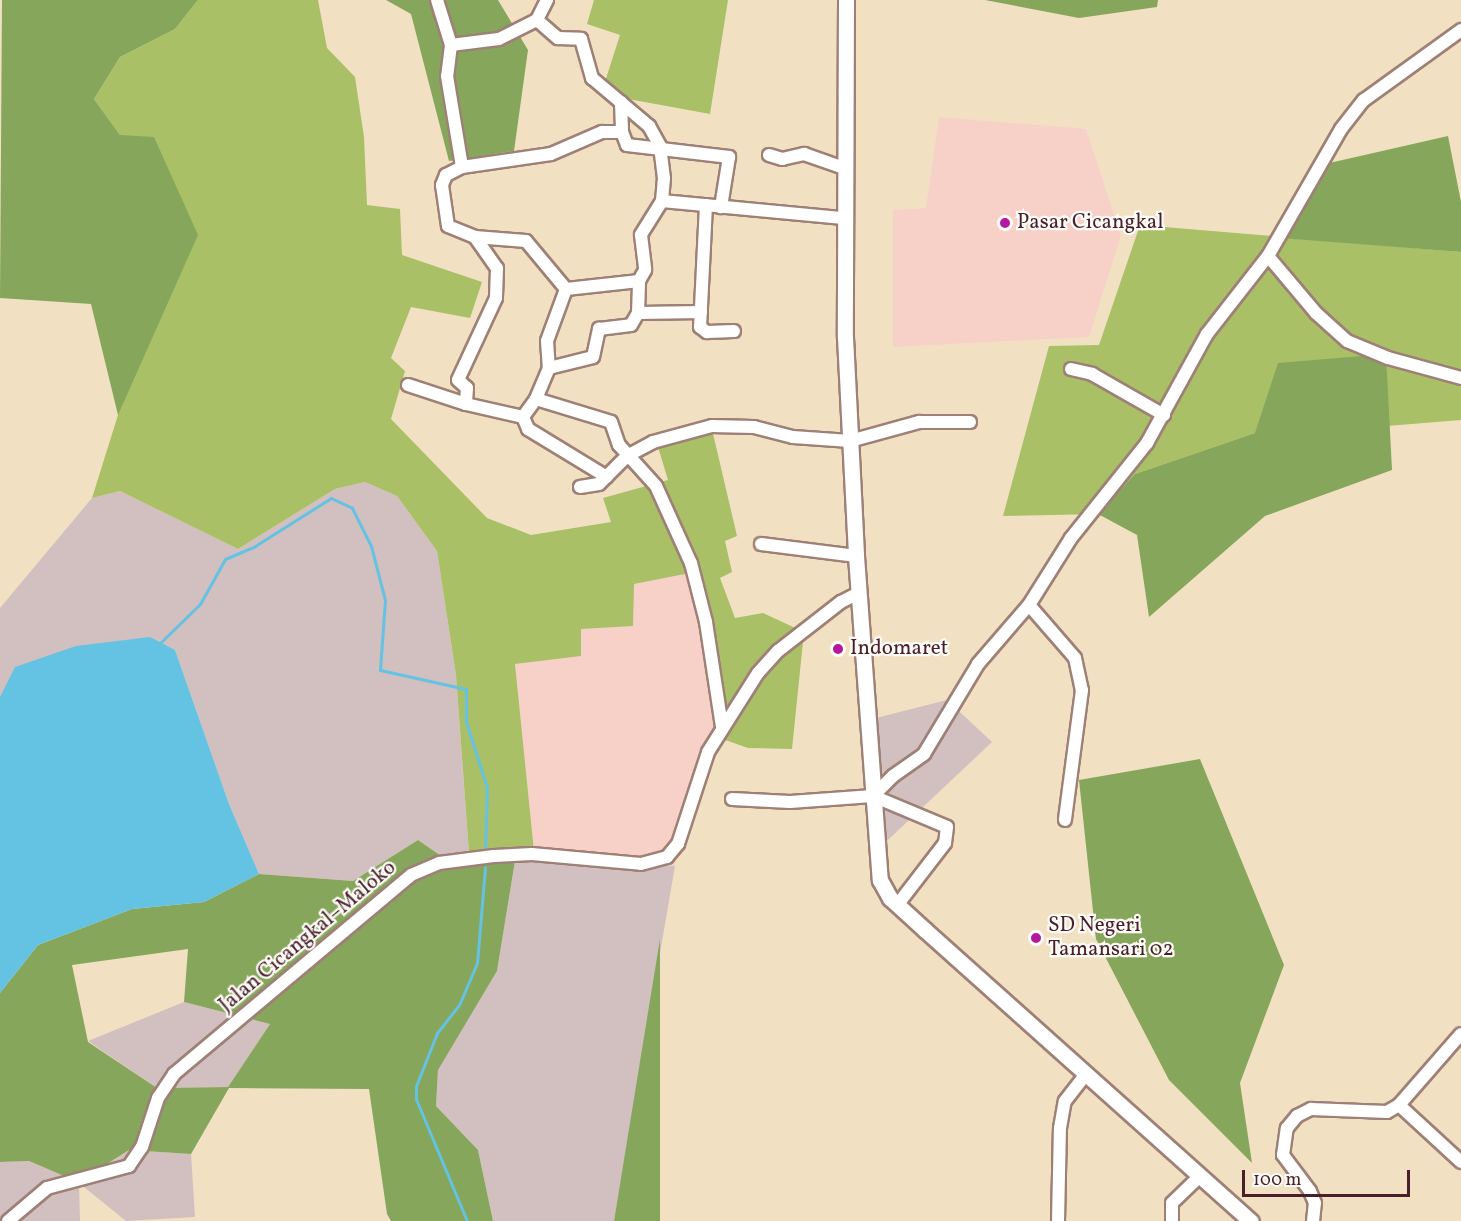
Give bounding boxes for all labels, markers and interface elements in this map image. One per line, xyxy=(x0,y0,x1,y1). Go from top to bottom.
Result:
place label: Pasar Cicangkal xyxy=(1017,210,1163,236)
marker: Pasar Cicangkal xyxy=(998,216,1012,230)
place label: Indomaret xyxy=(850,636,948,662)
marker: Indomaret xyxy=(831,642,845,656)
street label: Jalan Cicangkal–Maloko xyxy=(214,856,402,1018)
place label: SD Negeri Tamansari 02 xyxy=(1048,913,1174,963)
marker: SD Negeri Tamansari 02 xyxy=(1029,931,1043,945)
scale bar xyxy=(1245,1158,1413,1196)
text: 100 m xyxy=(1253,1168,1302,1193)

